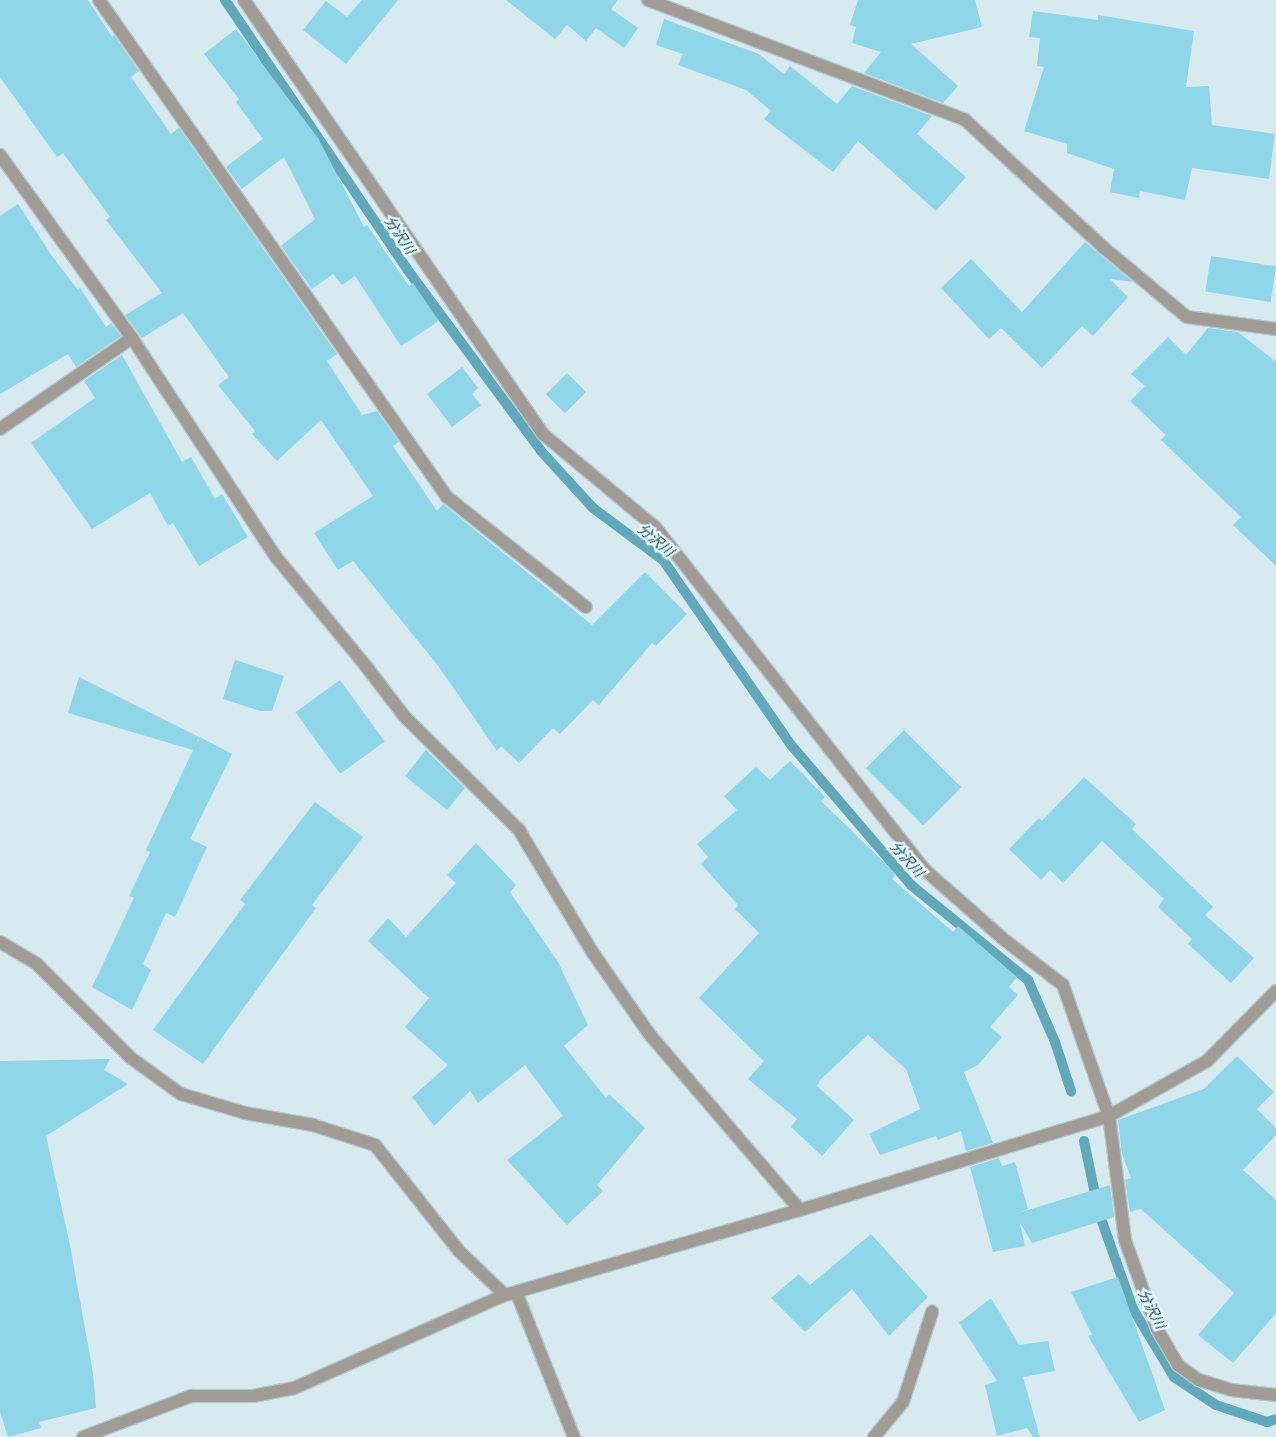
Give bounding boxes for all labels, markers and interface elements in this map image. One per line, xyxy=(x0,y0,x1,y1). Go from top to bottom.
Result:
water label: 分沢川 xyxy=(381,213,419,257)
water label: 分沢川 xyxy=(635,520,677,560)
water label: 分沢川 xyxy=(887,838,927,880)
water label: 分沢川 xyxy=(1135,1286,1169,1332)

